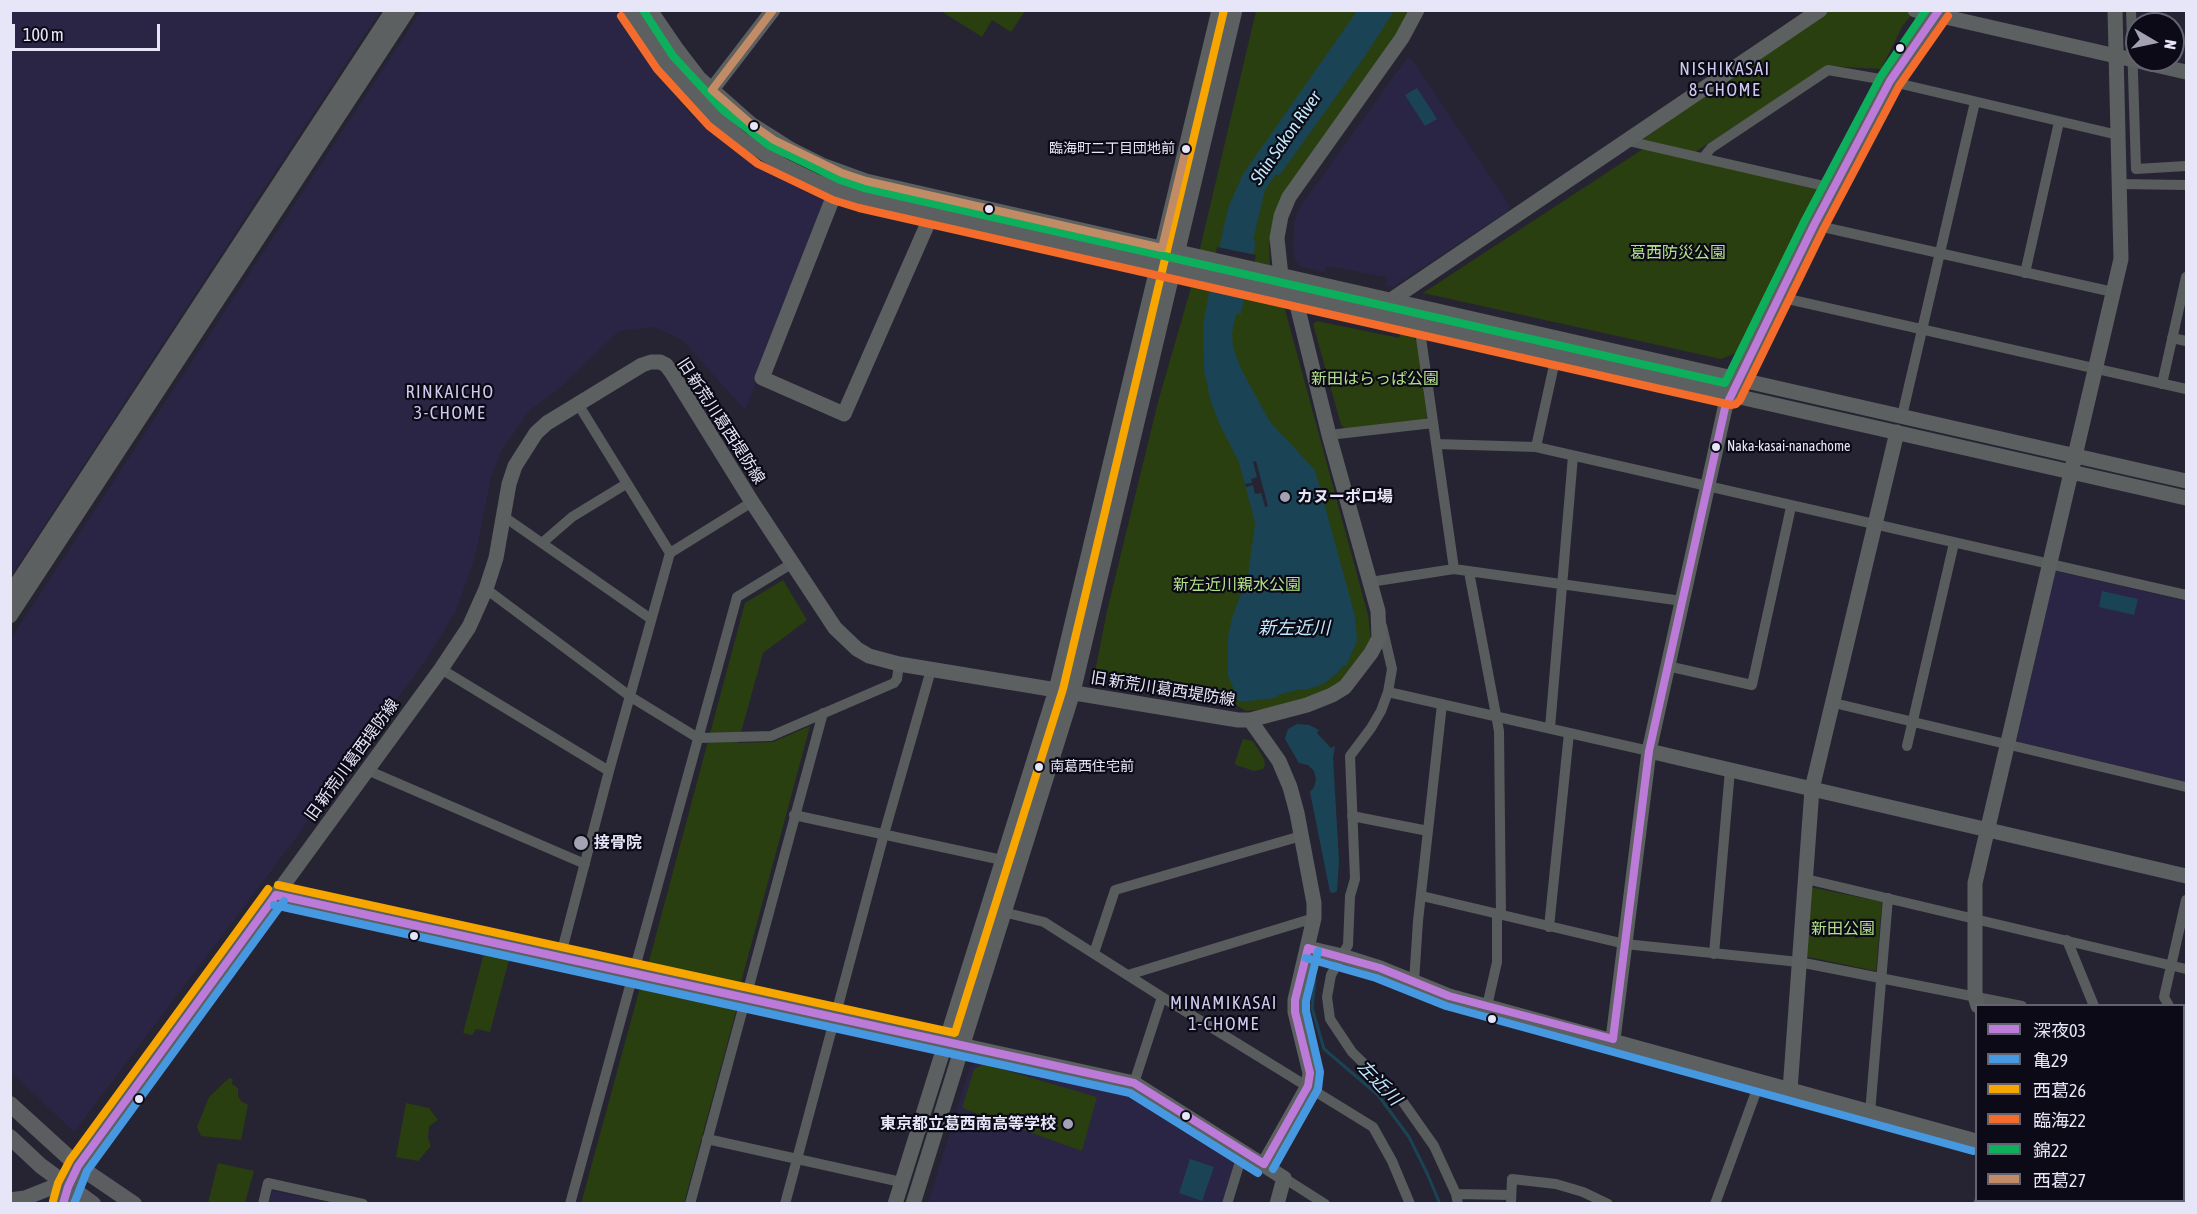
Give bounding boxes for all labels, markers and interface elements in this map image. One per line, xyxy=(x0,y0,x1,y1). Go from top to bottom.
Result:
scale bar xyxy=(15,12,164,50)
north arrow xyxy=(2125,12,2185,72)
text: 100 m xyxy=(23,24,64,45)
text: N xyxy=(2161,38,2180,51)
unlabelled marker xyxy=(1894,42,1906,54)
district label: NISHIKASAI 8-CHOME xyxy=(1679,58,1771,100)
water label: Shin Sakon River xyxy=(1246,87,1326,189)
unlabelled marker xyxy=(748,120,760,132)
place label: 臨海町二丁目団地前 xyxy=(1049,141,1175,157)
marker: 臨海町二丁目団地前 xyxy=(1180,143,1192,155)
unlabelled marker xyxy=(983,203,995,215)
park label: 葛西防災公園 xyxy=(1630,243,1726,263)
street label: 旧 新荒川葛西堤防線 xyxy=(673,354,769,488)
park label: 新田はらっぱ公園 xyxy=(1311,369,1439,389)
district label: RINKAICHO 3-CHOME xyxy=(405,381,495,424)
place label: Naka-kasai-nanachome xyxy=(1727,439,1850,455)
marker: Naka-kasai-nanachome xyxy=(1710,441,1722,453)
place label: カヌーポロ場 xyxy=(1297,487,1393,507)
marker: カヌーポロ場 xyxy=(1278,490,1292,504)
park label: 新左近川親水公園 xyxy=(1173,575,1301,595)
water label: 新左近川 xyxy=(1258,617,1330,639)
street label: 旧 新荒川葛西堤防線 xyxy=(1089,668,1237,710)
street label: 旧 新荒川葛西堤防線 xyxy=(301,695,403,825)
place label: 南葛西住宅前 xyxy=(1050,759,1134,775)
marker: 南葛西住宅前 xyxy=(1033,761,1045,773)
place label: 接骨院 xyxy=(594,833,642,853)
marker: 接骨院 xyxy=(572,834,590,852)
park label: 新田公園 xyxy=(1811,919,1875,939)
unlabelled marker xyxy=(408,930,420,942)
district label: MINAMIKASAI 1-CHOME xyxy=(1170,992,1278,1034)
legend xyxy=(1975,1004,2185,1202)
unlabelled marker xyxy=(1486,1013,1498,1025)
text: 深夜03 xyxy=(2033,1020,2086,1041)
text: 亀29 xyxy=(2033,1050,2068,1071)
water label: 左近川 xyxy=(1352,1056,1406,1110)
text: 西葛26 xyxy=(2033,1080,2086,1101)
unlabelled marker xyxy=(133,1093,145,1105)
unlabelled marker xyxy=(1180,1110,1192,1122)
text: 臨海22 xyxy=(2033,1110,2086,1131)
place label: 東京都立葛西南高等学校 xyxy=(880,1114,1056,1134)
marker: 東京都立葛西南高等学校 xyxy=(1061,1117,1075,1131)
text: 錦22 xyxy=(2033,1140,2068,1161)
text: 西葛27 xyxy=(2033,1170,2086,1191)

